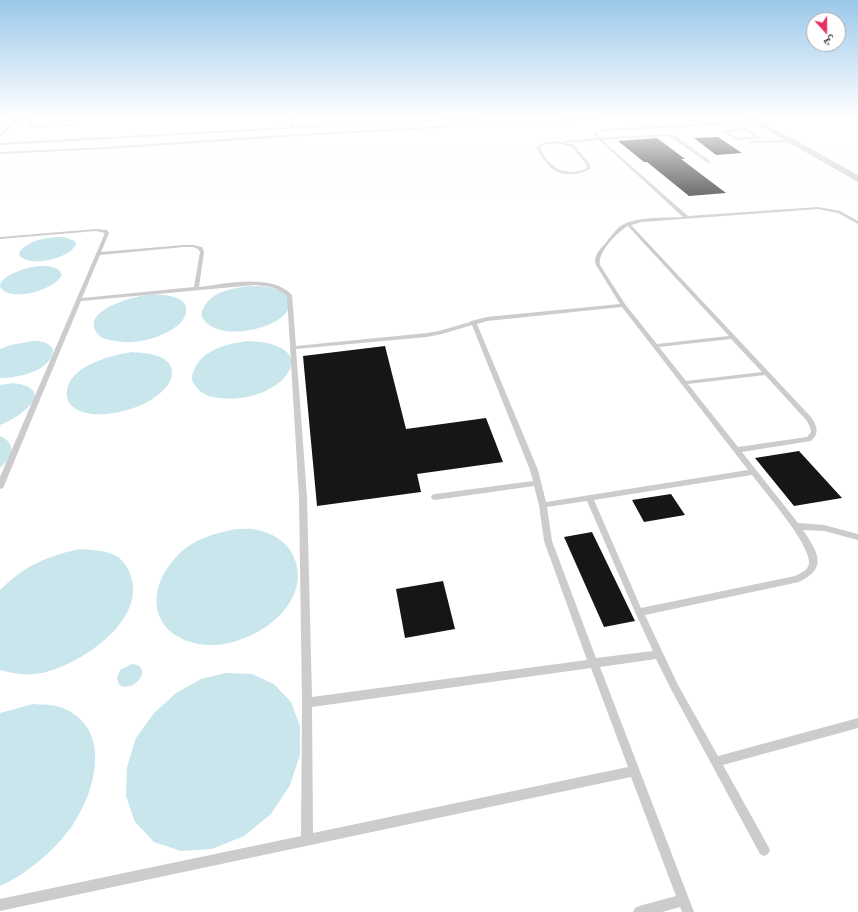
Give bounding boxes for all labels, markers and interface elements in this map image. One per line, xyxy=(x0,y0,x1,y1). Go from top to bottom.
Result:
north arrow xyxy=(806,12,846,52)
text: ش xyxy=(822,35,838,50)

